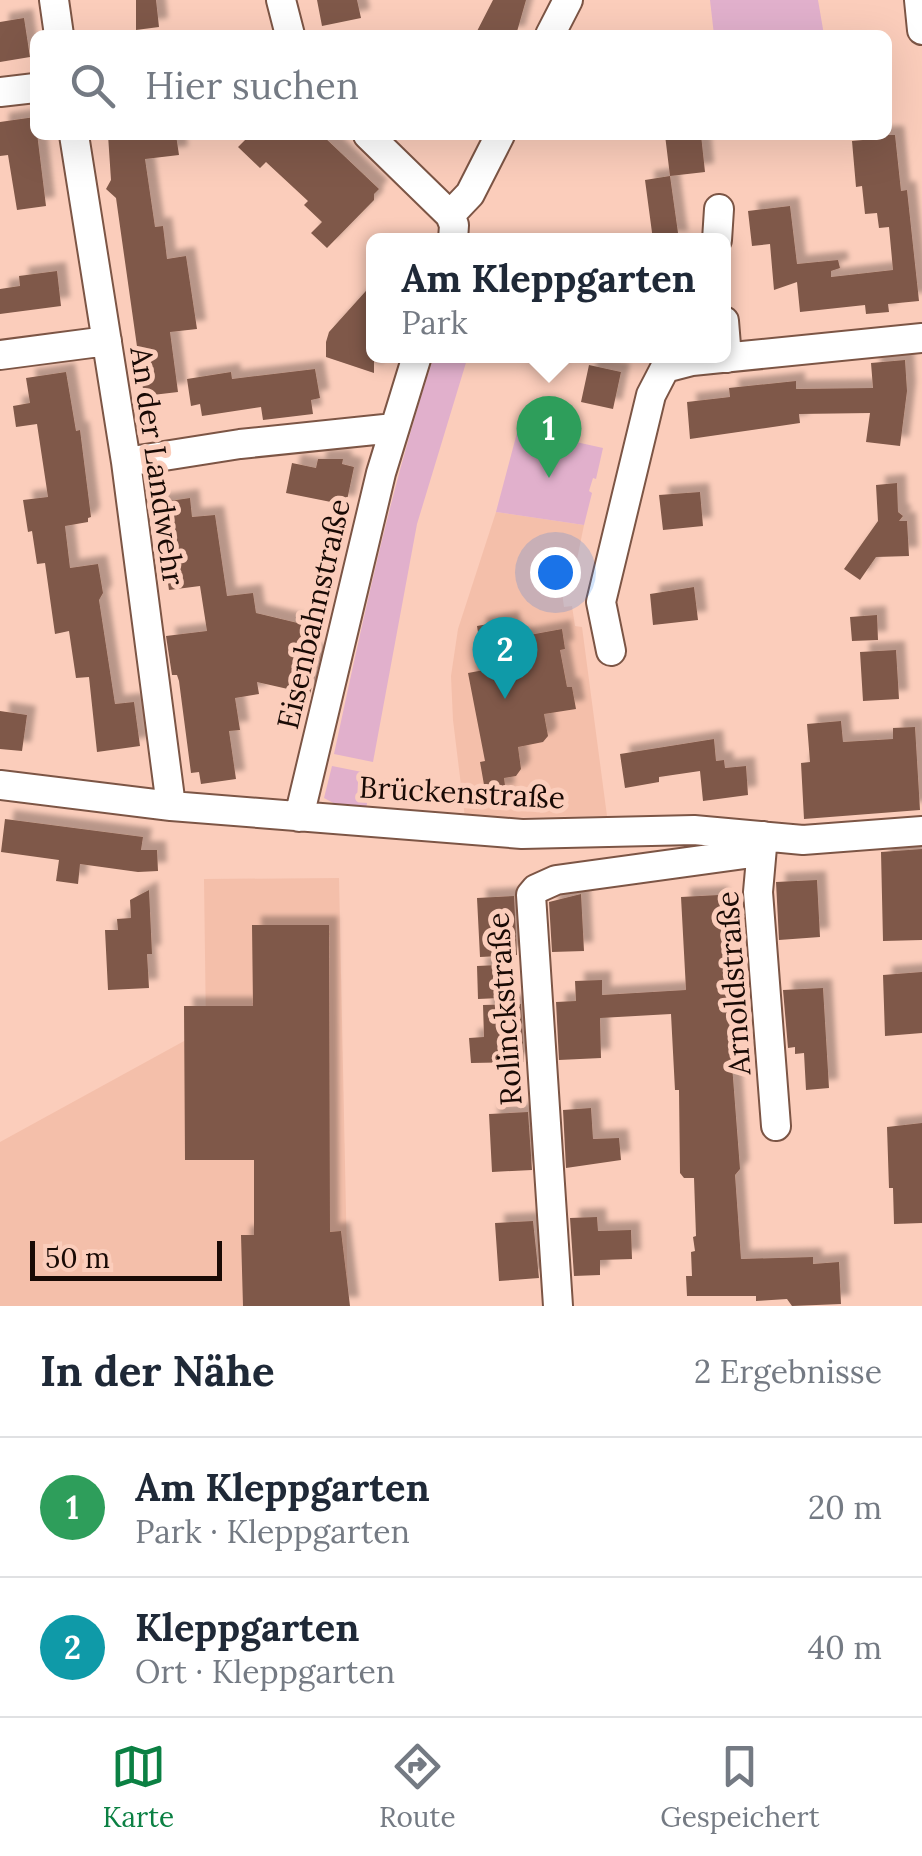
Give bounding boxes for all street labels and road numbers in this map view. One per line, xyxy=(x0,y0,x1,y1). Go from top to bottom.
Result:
street label: An der Landwehr xyxy=(122,343,194,588)
street label: Eisenbahnstraße xyxy=(268,495,358,733)
street label: Brückenstraße xyxy=(358,768,566,816)
street label: Arnoldstraße xyxy=(708,890,758,1077)
street label: Rolinckstraße xyxy=(478,911,530,1107)

